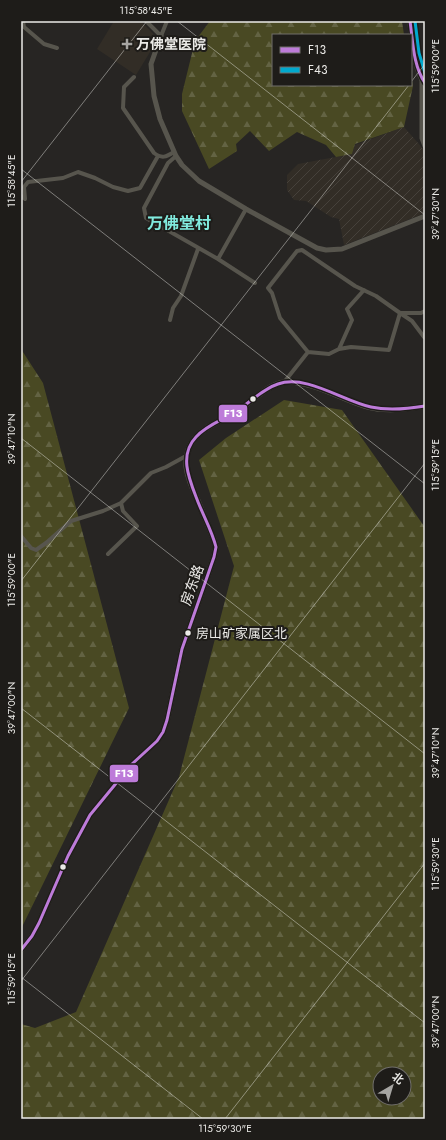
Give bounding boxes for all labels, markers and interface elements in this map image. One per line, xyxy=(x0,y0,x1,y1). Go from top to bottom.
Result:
text: 115°58'45"E xyxy=(120,3,173,18)
place label: 万佛堂医院 xyxy=(136,34,206,54)
legend xyxy=(272,34,412,86)
marker: 万佛堂医院 xyxy=(121,38,133,50)
text: 115°59'00"E xyxy=(428,39,443,93)
text: F13 xyxy=(308,41,326,59)
text: F43 xyxy=(308,61,328,79)
text: 115°58'45"E xyxy=(4,155,19,208)
text: 39°47'30"N xyxy=(428,188,443,240)
district label: 万佛堂村 xyxy=(147,212,211,235)
unlabelled marker xyxy=(248,394,258,404)
line badge: F13 xyxy=(218,404,248,423)
text: F13 xyxy=(224,405,242,421)
text: 39°47'10"N xyxy=(4,414,19,464)
text: 115°59'15"E xyxy=(428,439,443,491)
text: 115°59'00"E xyxy=(4,553,19,607)
street label: 房东路 xyxy=(175,562,209,608)
place label: 房山矿家属区北 xyxy=(196,624,287,643)
marker: 房山矿家属区北 xyxy=(183,628,193,638)
text: 39°47'00"N xyxy=(4,682,19,734)
text: 39°47'10"N xyxy=(428,728,443,778)
line badge: F13 xyxy=(109,764,139,783)
text: F13 xyxy=(115,765,133,781)
text: 115°59'30"E xyxy=(428,837,443,891)
unlabelled marker xyxy=(58,862,68,872)
text: 115°59'15"E xyxy=(4,953,19,1005)
text: 39°47'00"N xyxy=(428,996,443,1048)
north arrow xyxy=(372,1066,412,1106)
text: 北 xyxy=(389,1068,407,1088)
text: 115°59'30"E xyxy=(198,1121,252,1136)

